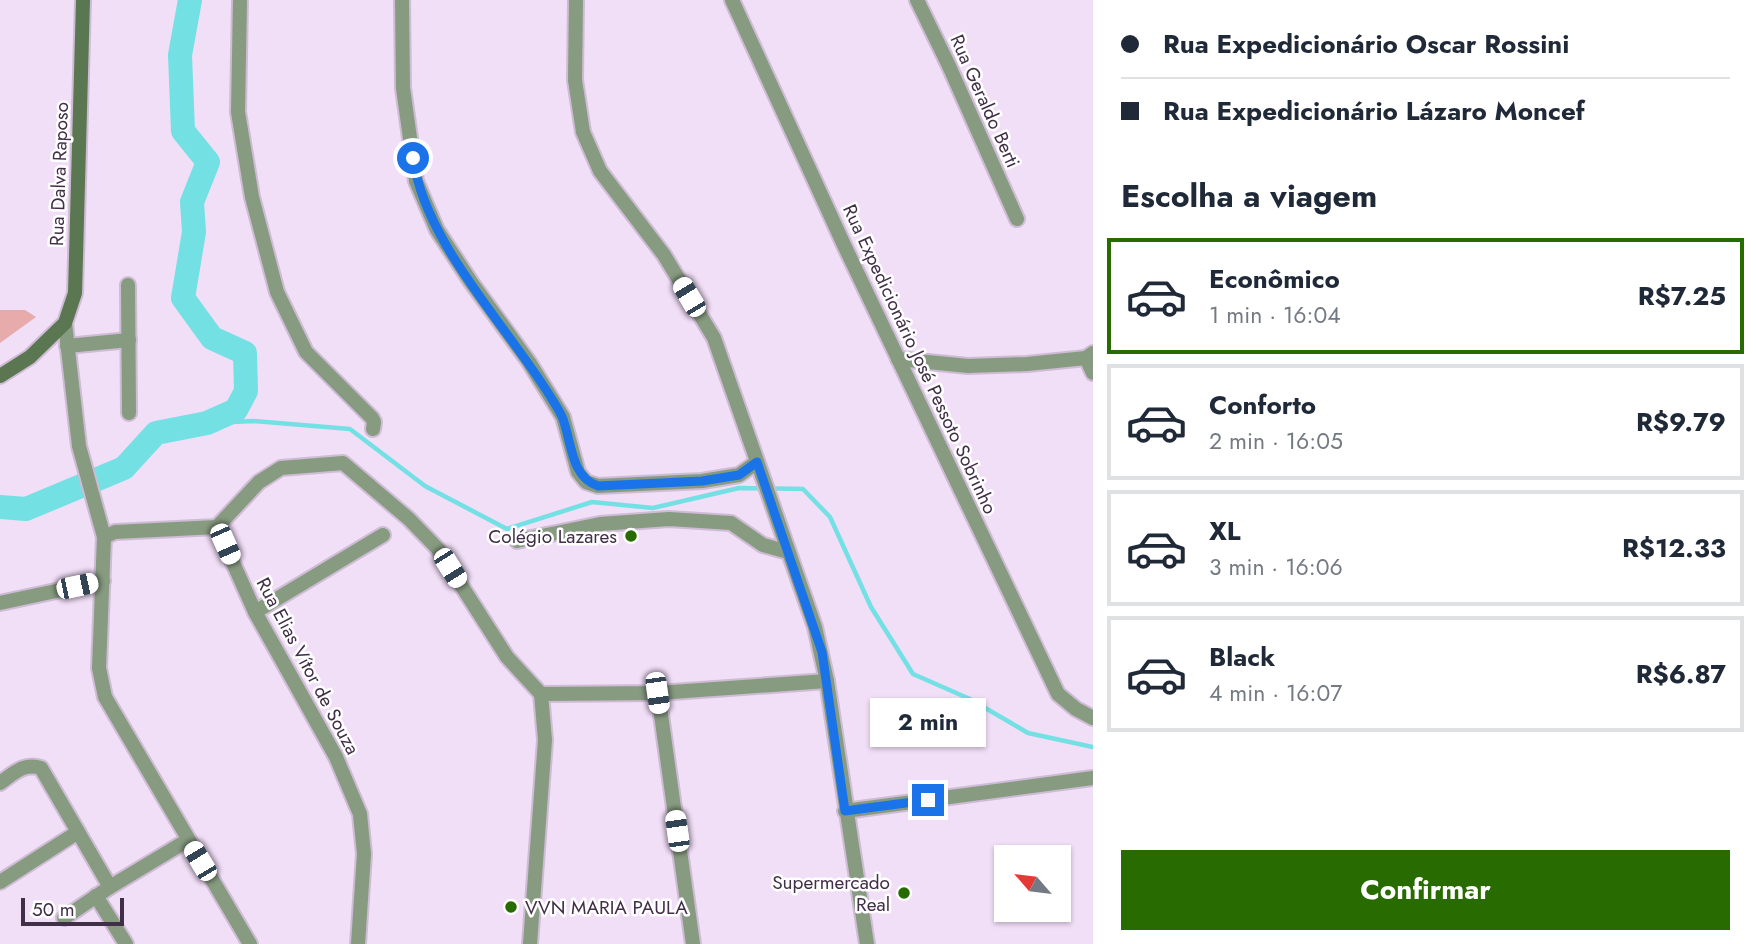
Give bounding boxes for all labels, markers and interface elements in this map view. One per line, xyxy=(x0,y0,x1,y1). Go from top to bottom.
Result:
text: Rua Expedicionário Oscar Rossini xyxy=(1163,25,1569,63)
street label: Rua Geraldo Berti xyxy=(944,30,1026,172)
text: Rua Expedicionário Lázaro Moncef xyxy=(1163,92,1585,130)
street label: Rua Dalva Raposo xyxy=(43,102,75,246)
route start xyxy=(397,142,429,174)
text: Escolha a viagem xyxy=(1121,173,1377,219)
street label: Rua Expedicionário José Pessoto Sobrinho xyxy=(836,200,1004,518)
text: Econômico xyxy=(1209,260,1340,298)
icon: car xyxy=(1125,265,1188,328)
car xyxy=(670,274,709,320)
text: R$7.25 xyxy=(1638,277,1726,315)
text: 1 min · 16:04 xyxy=(1209,298,1341,332)
text: Conforto xyxy=(1209,386,1316,424)
icon: car xyxy=(1125,391,1188,454)
text: R$9.79 xyxy=(1636,403,1726,441)
text: 2 min · 16:05 xyxy=(1209,424,1343,458)
text: XL xyxy=(1209,512,1241,550)
icon: car xyxy=(1125,517,1188,580)
car xyxy=(207,521,244,567)
place label: Colégio Lazares xyxy=(488,523,617,550)
marker: Colégio Lazares xyxy=(623,528,639,544)
text: R$12.33 xyxy=(1622,529,1726,567)
car xyxy=(430,545,471,591)
text: 3 min · 16:06 xyxy=(1209,550,1343,584)
car xyxy=(55,571,100,601)
street label: Rua Elias Vítor de Souza xyxy=(250,573,366,759)
text: Black xyxy=(1209,638,1275,676)
icon: car xyxy=(1125,643,1188,706)
text: R$6.87 xyxy=(1636,655,1726,693)
car xyxy=(644,671,671,715)
text: 4 min · 16:07 xyxy=(1209,676,1342,710)
callout: 2 min xyxy=(870,698,986,748)
text: 2 min xyxy=(898,705,958,739)
route end xyxy=(912,784,944,816)
car xyxy=(664,809,691,853)
car xyxy=(181,838,220,884)
north arrow xyxy=(994,845,1071,922)
map controls xyxy=(994,845,1071,922)
button: Confirmar xyxy=(1121,850,1730,930)
place label: Supermercado Real xyxy=(772,869,890,918)
marker: Supermercado Real xyxy=(896,885,912,901)
place label: VVN MARIA PAULA xyxy=(525,894,688,921)
scale bar xyxy=(21,895,124,927)
text: 50 m xyxy=(32,896,75,923)
marker: VVN MARIA PAULA xyxy=(503,899,519,915)

